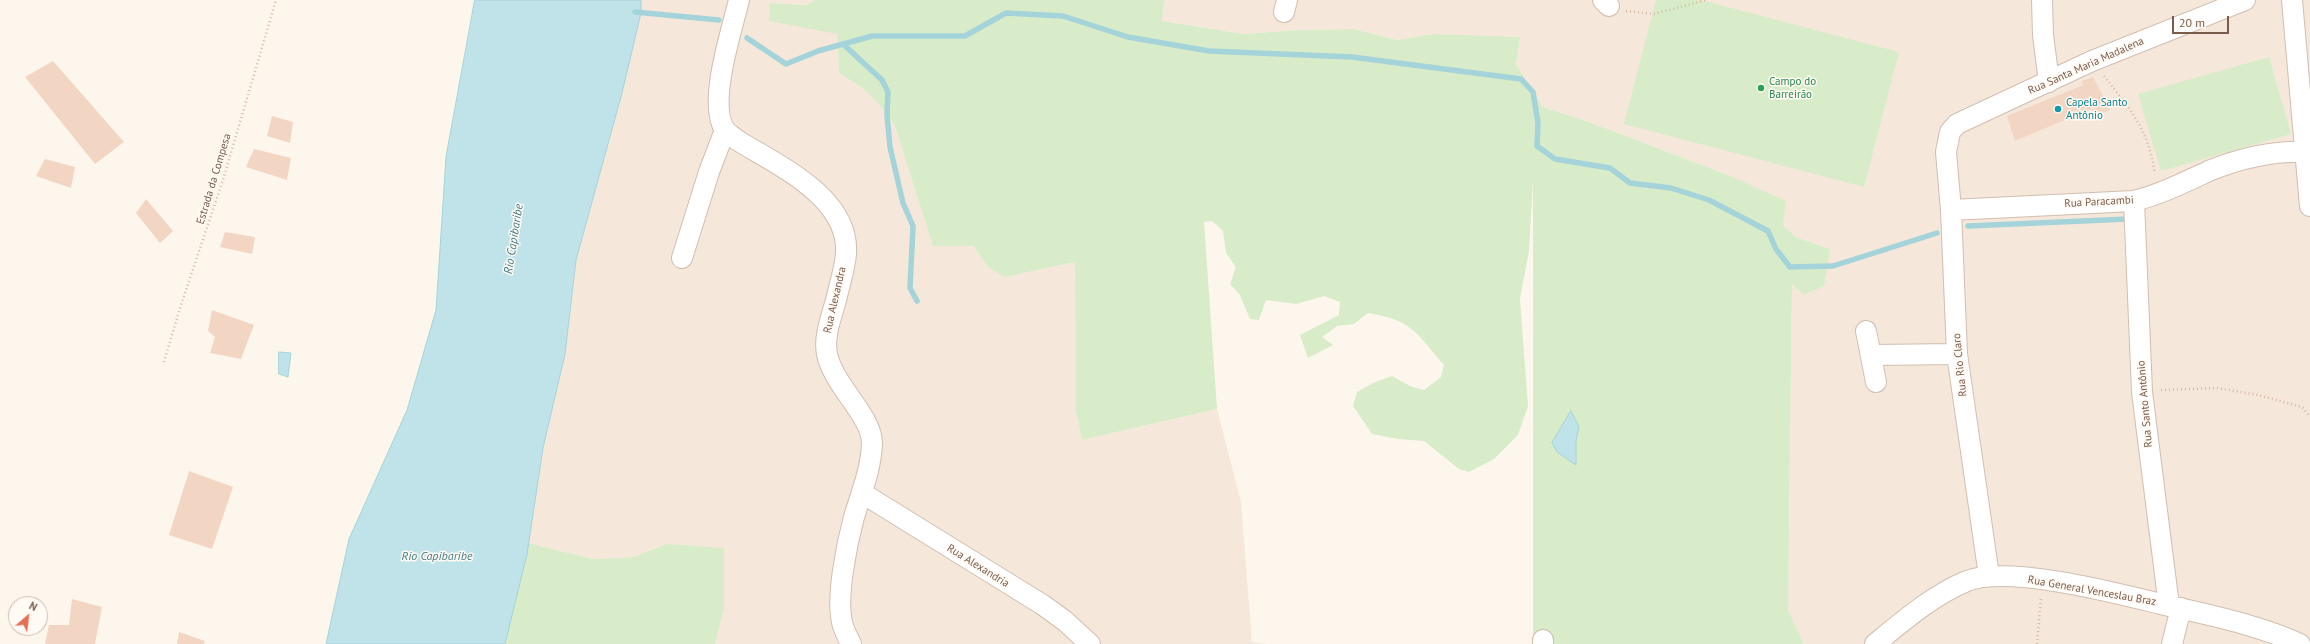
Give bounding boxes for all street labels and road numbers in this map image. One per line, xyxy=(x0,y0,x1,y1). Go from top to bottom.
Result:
street label: Rua Santa Maria Madalena xyxy=(2026,35,2146,97)
street label: Estrada da Compesa xyxy=(194,132,234,226)
street label: Rua Paracambi xyxy=(2064,194,2134,210)
street label: Rua Alexandra xyxy=(821,265,849,335)
street label: Rua Rio Claro xyxy=(1950,333,1970,397)
street label: Rua Santo Antônio xyxy=(2135,360,2155,448)
street label: Rua Alexandria xyxy=(944,542,1012,590)
street label: Rua General Venceslau Braz xyxy=(2027,573,2157,609)

